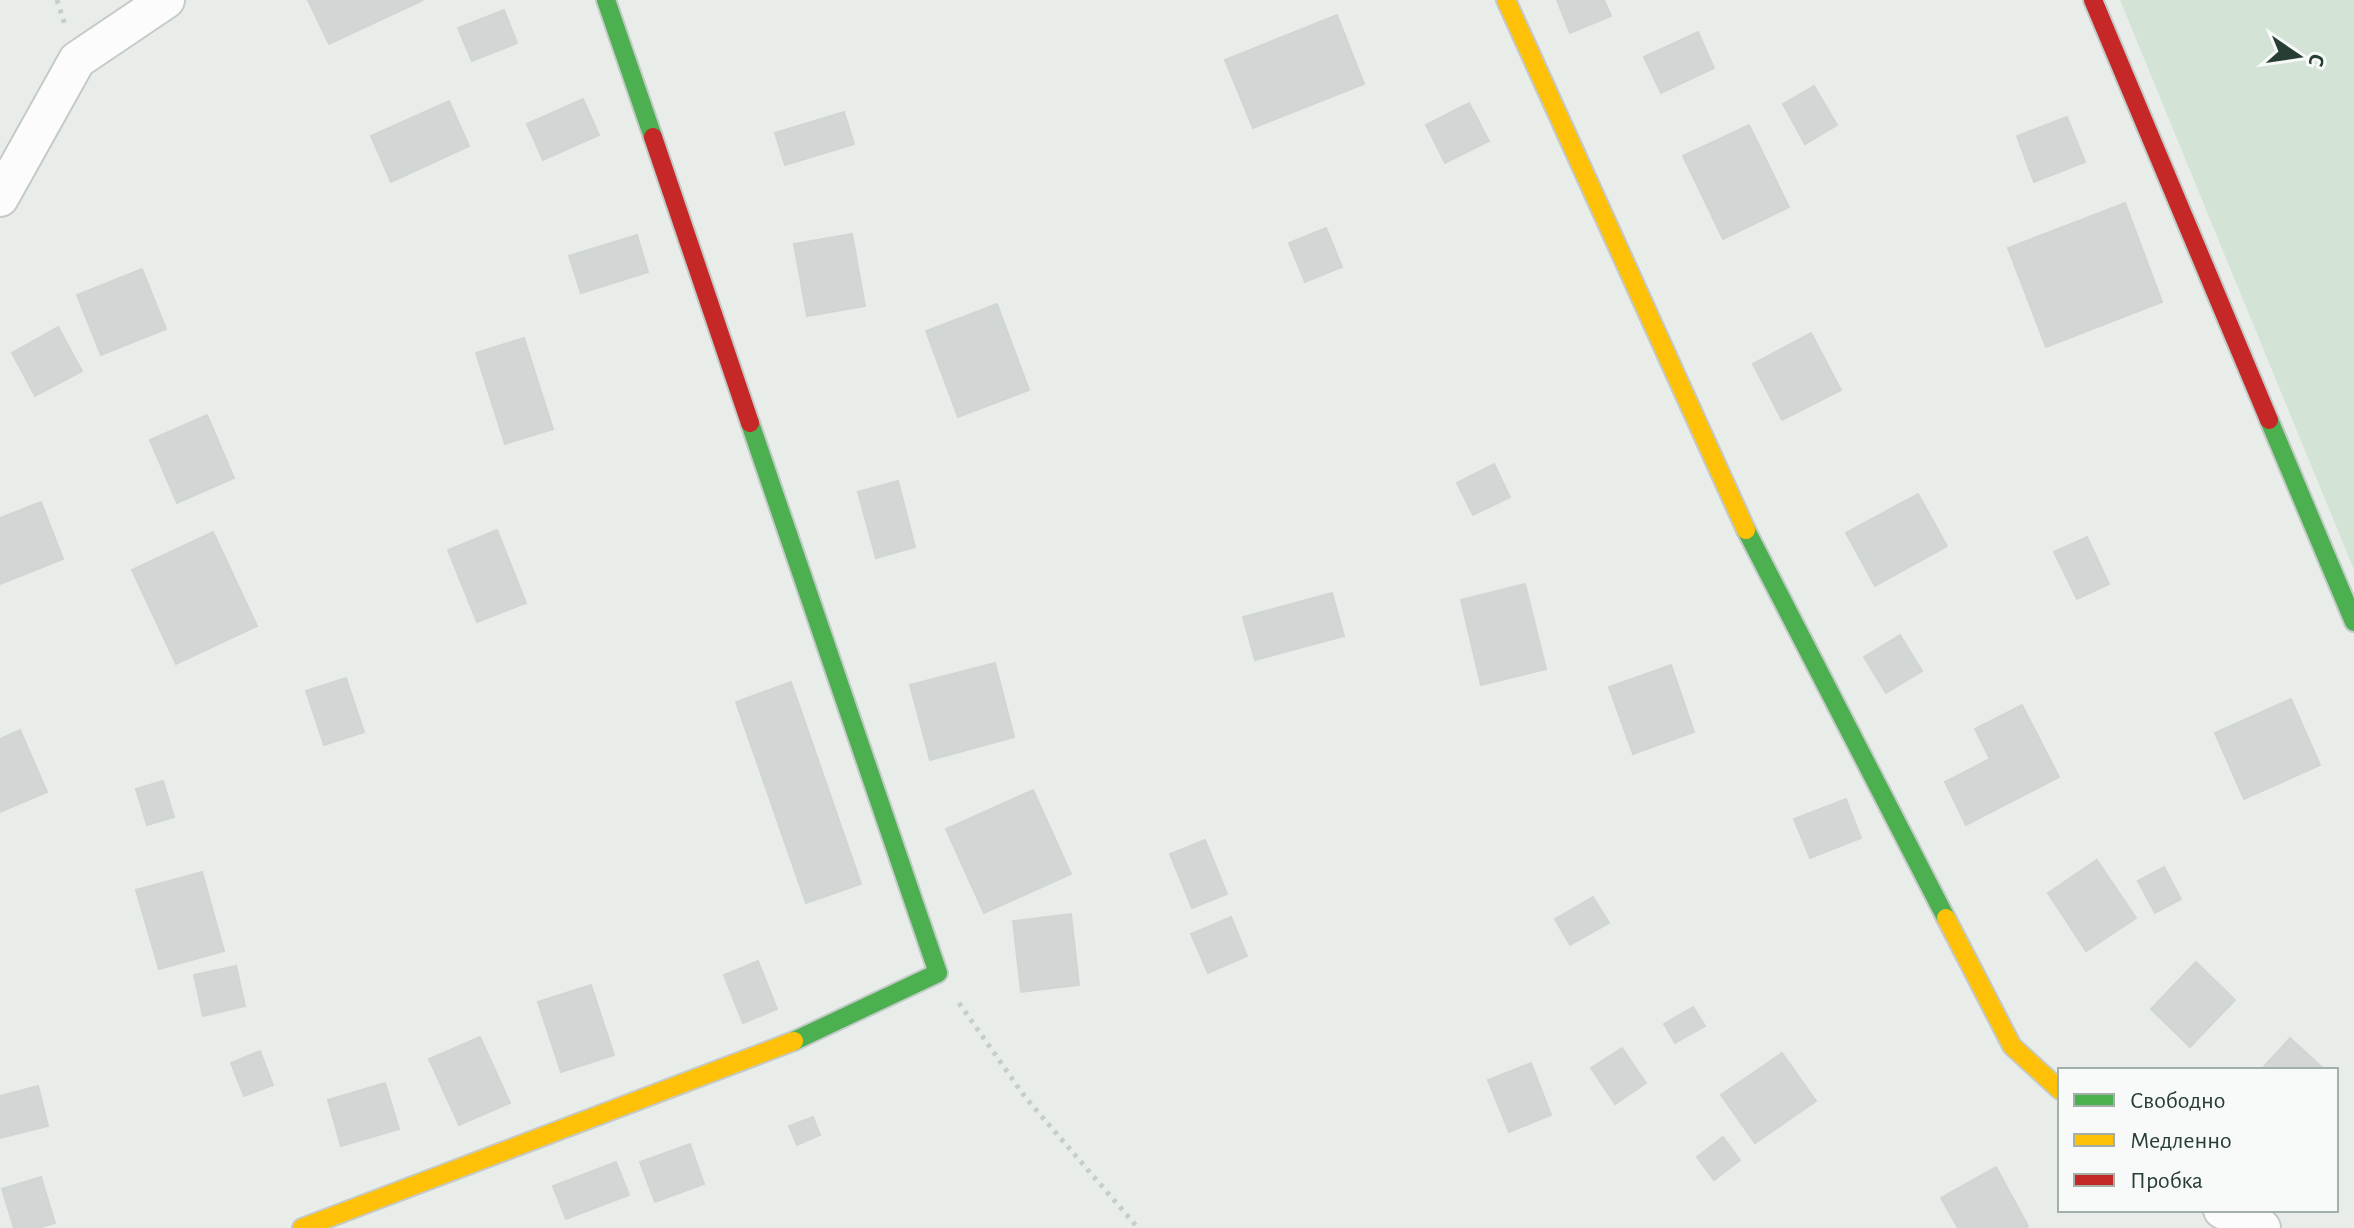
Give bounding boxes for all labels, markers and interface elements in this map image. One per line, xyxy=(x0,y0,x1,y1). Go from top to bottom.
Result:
north arrow xyxy=(2258,16,2338,96)
text: С xyxy=(2304,52,2329,69)
legend xyxy=(2058,1068,2338,1212)
text: Свободно xyxy=(2130,1089,2225,1113)
text: Медленно xyxy=(2130,1129,2232,1153)
text: Пробка xyxy=(2130,1169,2203,1193)

